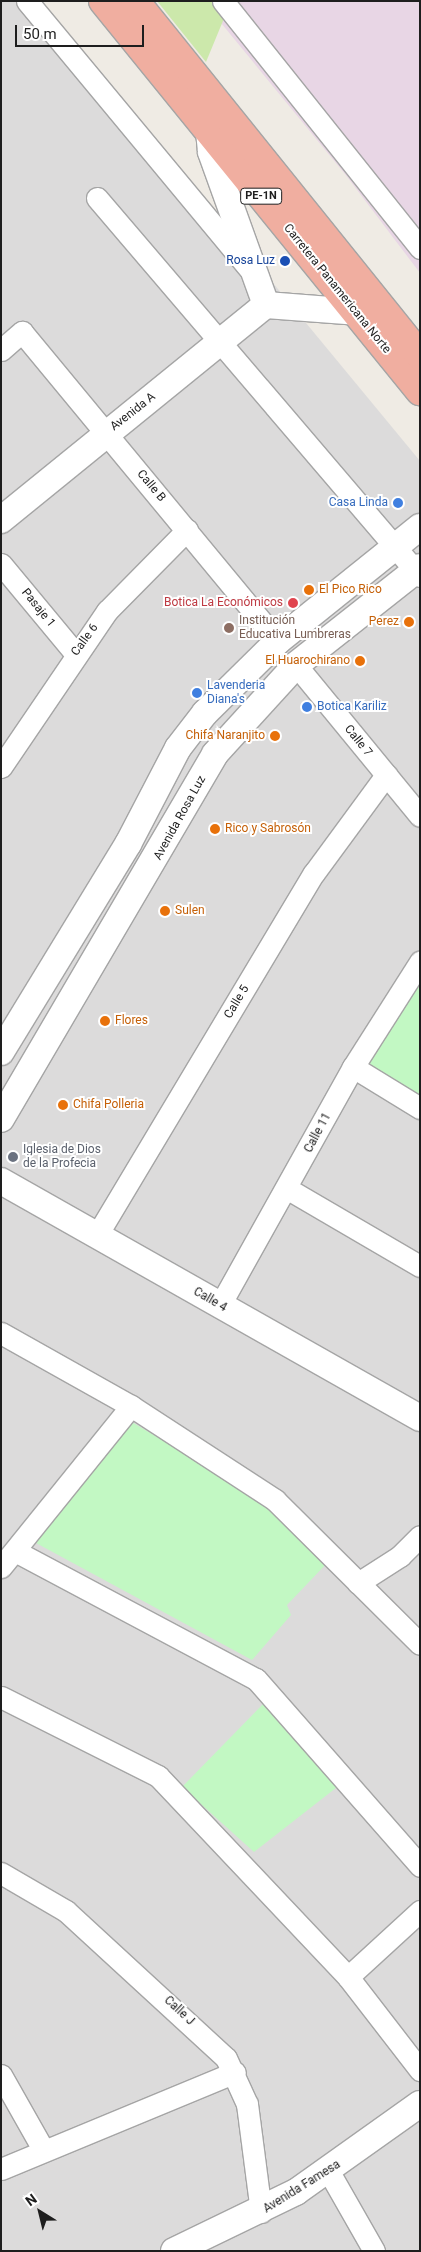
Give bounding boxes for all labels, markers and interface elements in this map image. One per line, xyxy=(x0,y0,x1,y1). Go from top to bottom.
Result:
scale bar xyxy=(18,15,146,47)
text: 50 m xyxy=(23,25,57,43)
road number: PE-1N xyxy=(240,188,282,205)
street label: Carretera Panamericana Norte xyxy=(280,221,394,357)
place label: Rosa Luz xyxy=(226,254,275,268)
marker: Rosa Luz xyxy=(279,255,291,267)
street label: Avenida A xyxy=(108,390,158,434)
street label: Calle B xyxy=(134,467,168,505)
place label: Casa Linda xyxy=(329,496,388,510)
marker: Casa Linda xyxy=(392,497,404,509)
place label: El Pico Rico xyxy=(319,583,382,597)
marker: El Pico Rico xyxy=(303,584,315,596)
street label: Pasaje 1 xyxy=(18,586,58,630)
place label: Botica La Económicos xyxy=(164,596,283,610)
marker: Botica La Económicos xyxy=(287,597,299,609)
place label: Institución Educativa Lumbreras xyxy=(239,614,351,642)
place label: Perez xyxy=(369,615,399,629)
marker: Perez xyxy=(403,616,415,628)
street label: Calle 6 xyxy=(69,621,101,659)
marker: Institución Educativa Lumbreras xyxy=(223,622,235,634)
place label: El Huarochirano xyxy=(265,654,350,668)
marker: El Huarochirano xyxy=(354,655,366,667)
place label: Lavenderia Diana's xyxy=(207,679,265,707)
marker: Lavenderia Diana's xyxy=(191,687,203,699)
place label: Botica Kariliz xyxy=(317,700,387,714)
marker: Botica Kariliz xyxy=(301,701,313,713)
street label: Calle 7 xyxy=(341,722,375,760)
place label: Chifa Naranjito xyxy=(185,729,265,743)
marker: Chifa Naranjito xyxy=(269,730,281,742)
street label: Avenida Rosa Luz xyxy=(151,773,209,863)
place label: Rico y Sabrosón xyxy=(225,822,311,836)
marker: Rico y Sabrosón xyxy=(209,823,221,835)
place label: Sulen xyxy=(175,904,205,918)
marker: Sulen xyxy=(159,905,171,917)
street label: Calle 5 xyxy=(221,983,253,1021)
place label: Flores xyxy=(115,1014,148,1028)
marker: Flores xyxy=(99,1015,111,1027)
place label: Chifa Polleria xyxy=(73,1098,144,1112)
marker: Chifa Polleria xyxy=(57,1099,69,1111)
street label: Calle 11 xyxy=(302,1111,334,1155)
place label: Iglesia de Dios de la Profecia xyxy=(23,1143,101,1171)
marker: Iglesia de Dios de la Profecia xyxy=(7,1151,19,1163)
street label: Calle 4 xyxy=(191,1285,229,1315)
street label: Calle J xyxy=(161,1993,197,2029)
street label: Avenida Famesa xyxy=(261,2158,343,2216)
north arrow xyxy=(15,2187,65,2237)
text: N xyxy=(22,2190,40,2209)

